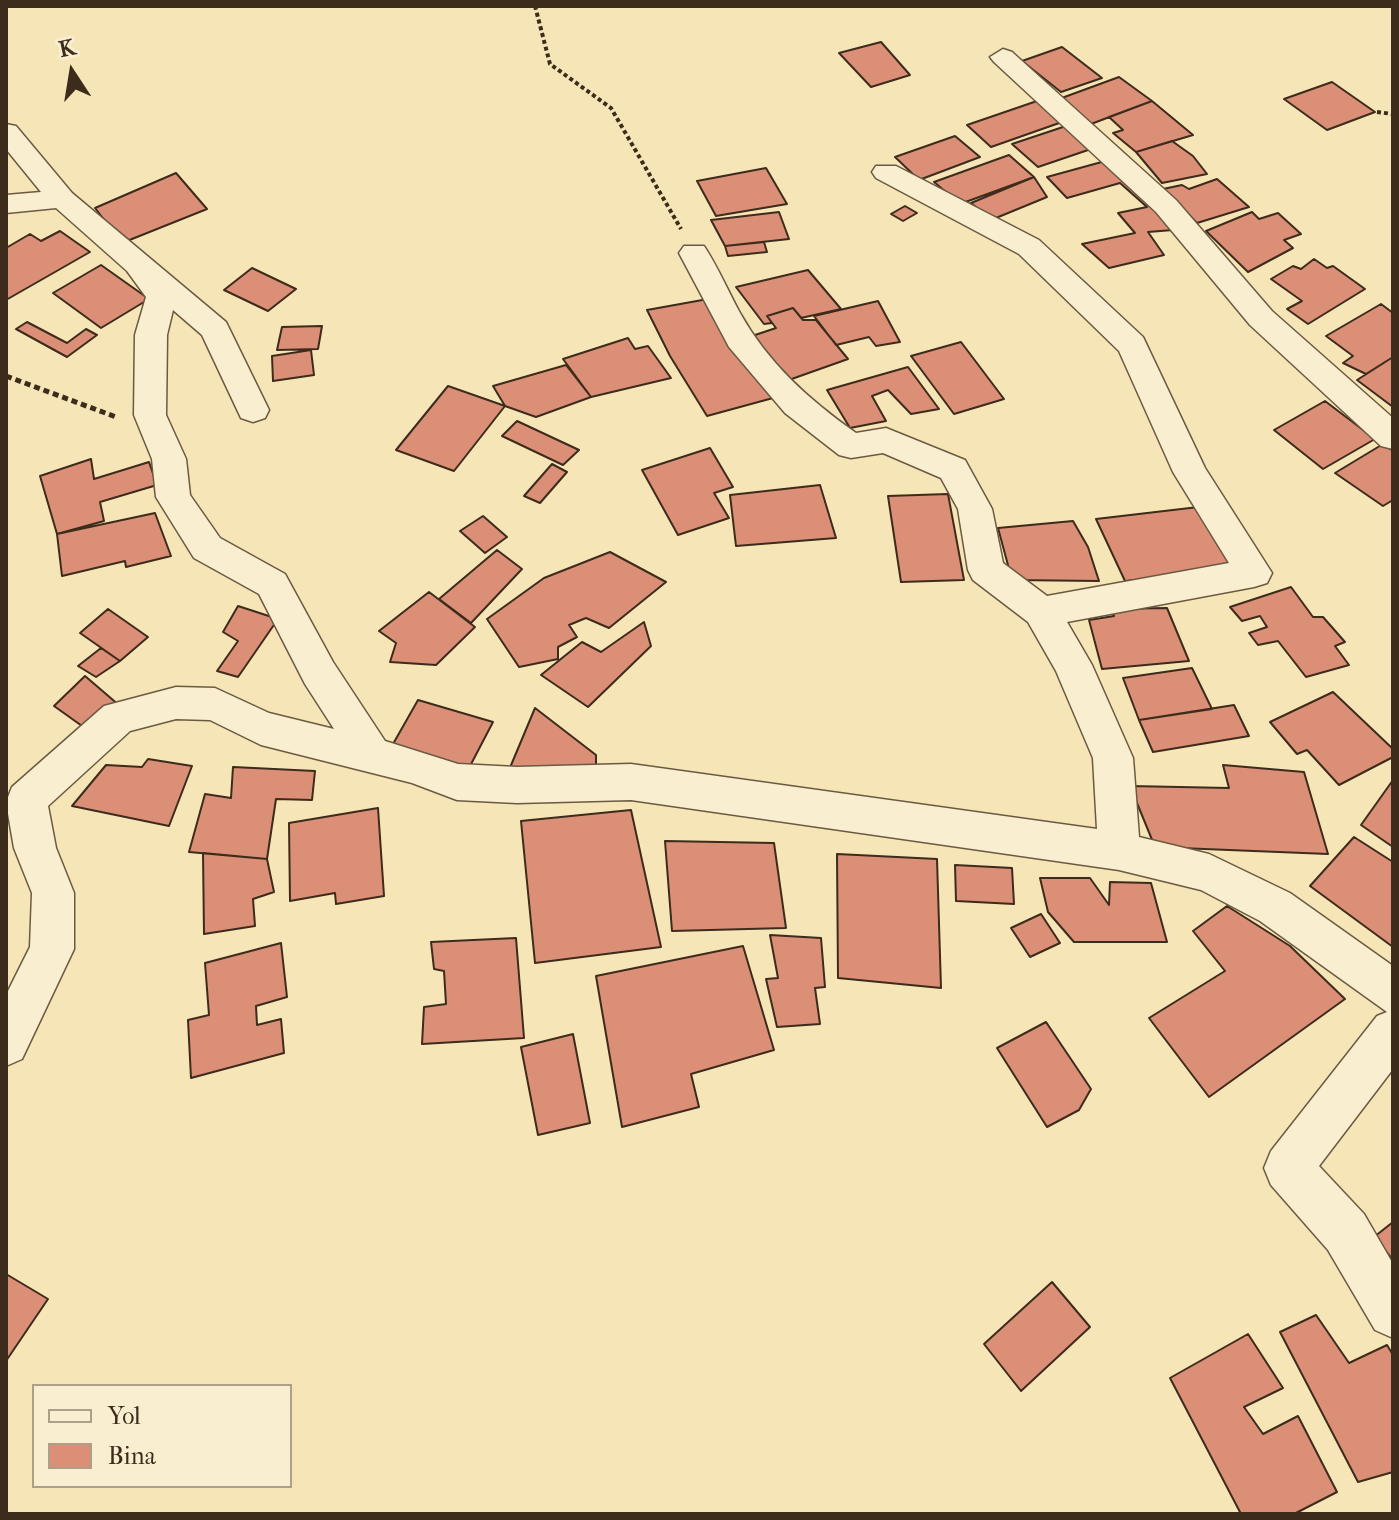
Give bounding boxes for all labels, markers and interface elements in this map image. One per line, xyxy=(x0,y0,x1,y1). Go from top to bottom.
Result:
north arrow xyxy=(32,32,112,112)
text: K xyxy=(56,34,78,63)
legend xyxy=(32,1384,292,1488)
text: Yol xyxy=(108,1402,141,1430)
text: Bina xyxy=(108,1442,156,1470)

